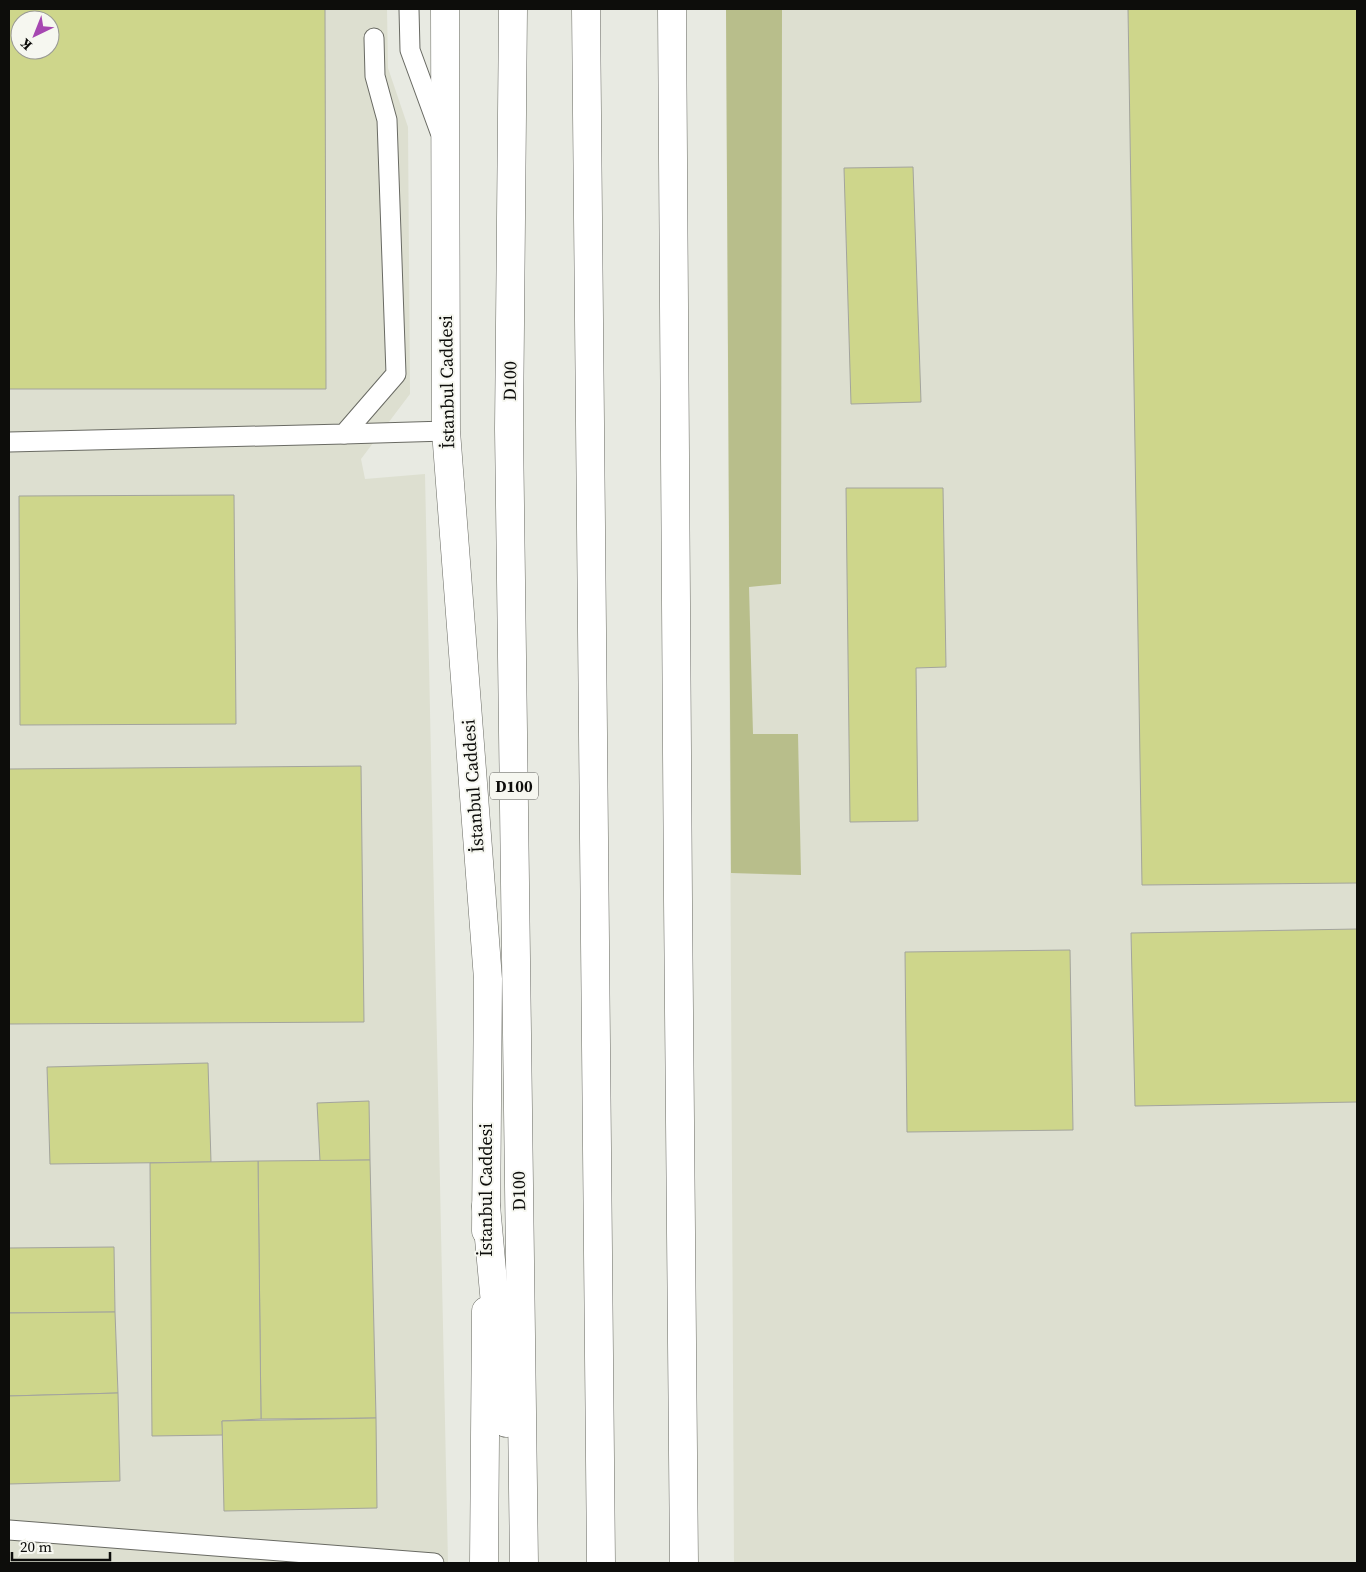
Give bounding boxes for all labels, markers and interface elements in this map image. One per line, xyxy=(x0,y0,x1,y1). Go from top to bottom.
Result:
north arrow xyxy=(10,10,60,60)
text: K xyxy=(16,34,37,55)
street label: İstanbul Caddesi xyxy=(433,315,460,449)
street label: D100 xyxy=(497,361,522,401)
street label: İstanbul Caddesi xyxy=(455,719,490,854)
road number: D100 xyxy=(490,772,538,799)
street label: İstanbul Caddesi xyxy=(473,1123,498,1257)
street label: D100 xyxy=(506,1171,531,1211)
scale bar xyxy=(12,1530,110,1562)
text: 20 m xyxy=(20,1536,52,1557)

